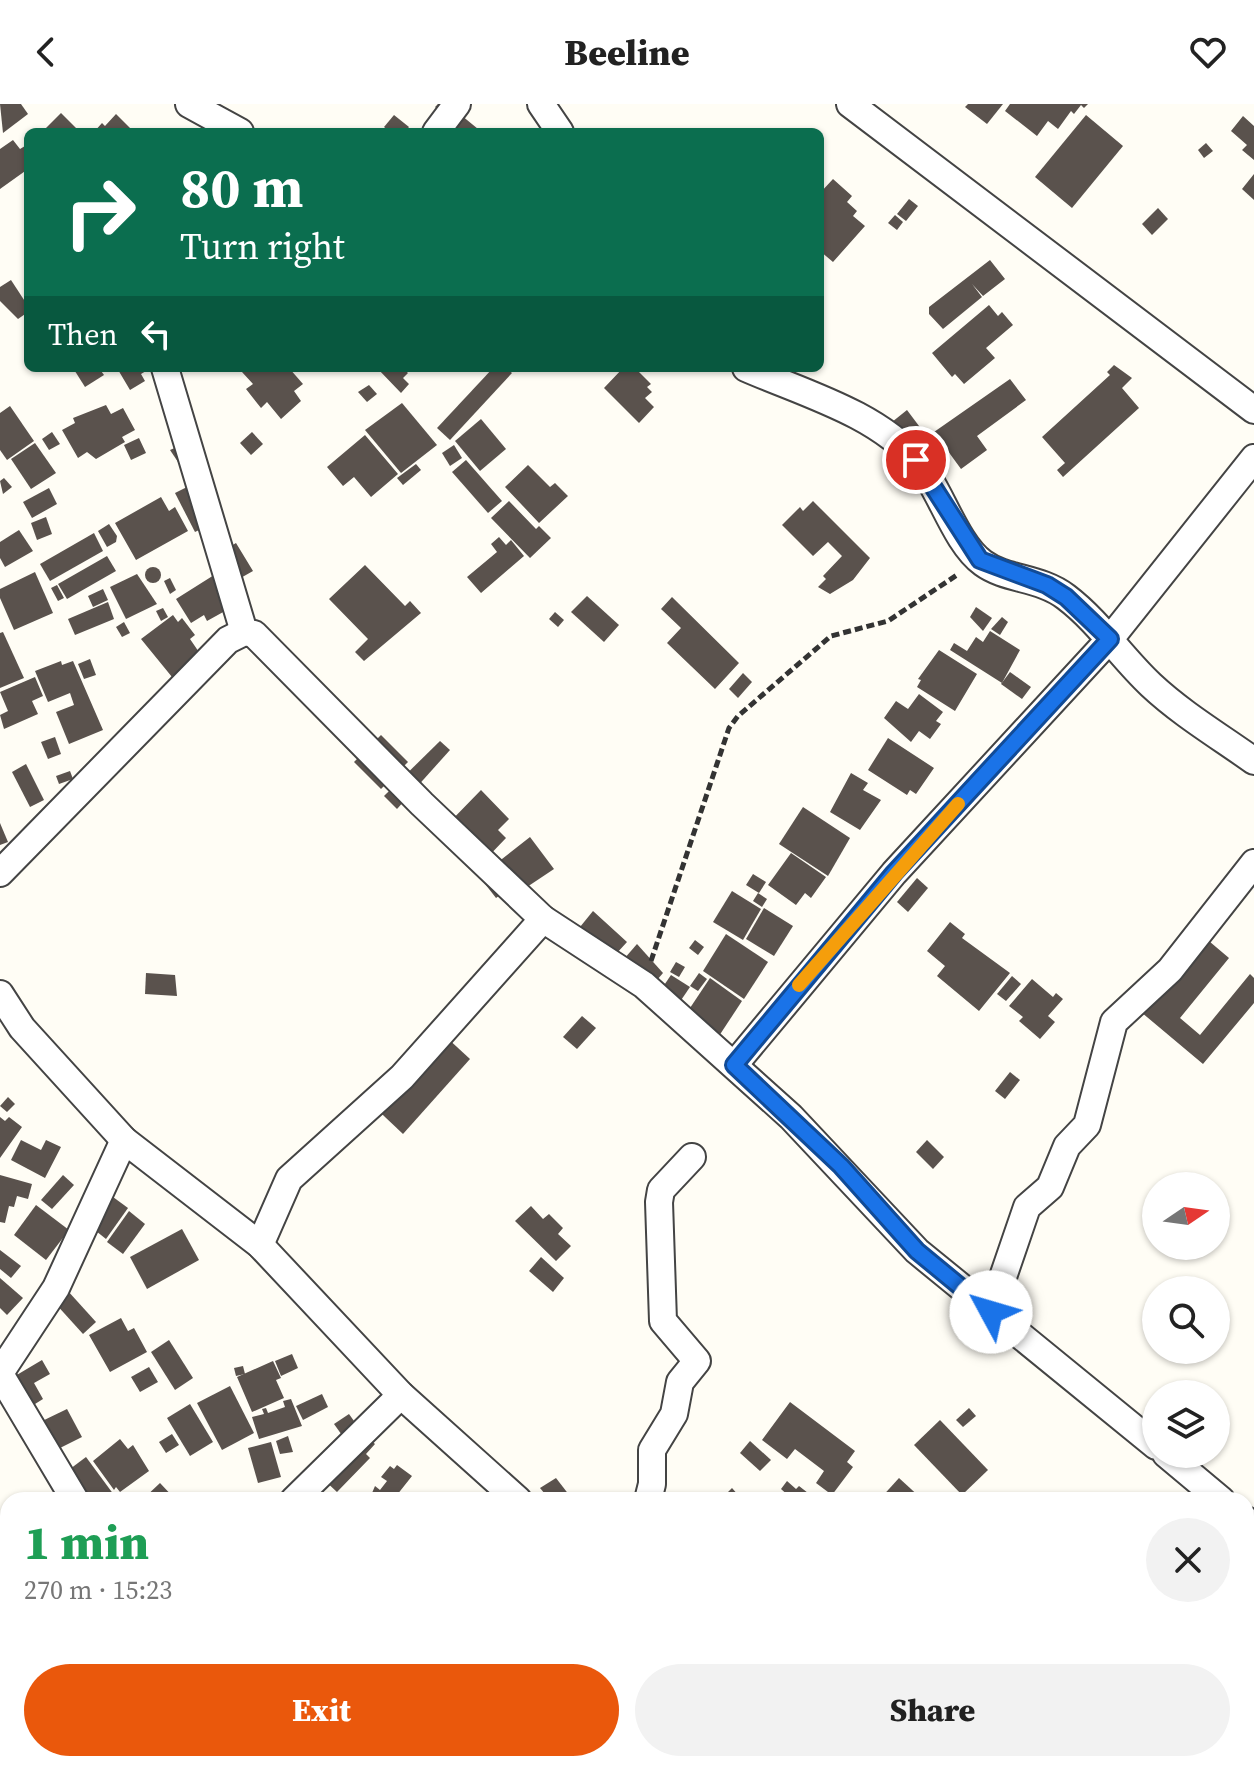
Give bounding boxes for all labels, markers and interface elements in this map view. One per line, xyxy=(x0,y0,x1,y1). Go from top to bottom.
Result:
text: Beeline xyxy=(564,28,690,77)
icon: back xyxy=(24,30,68,74)
icon: heart xyxy=(1186,30,1230,74)
text: 80 m xyxy=(180,149,303,226)
icon: right xyxy=(48,160,152,264)
text: Turn right xyxy=(180,222,345,271)
icon: left xyxy=(134,312,178,356)
text: Then xyxy=(48,314,118,355)
pin xyxy=(882,426,950,494)
icon: arrive xyxy=(894,438,938,482)
north arrow xyxy=(1142,1172,1230,1260)
map controls xyxy=(1142,1172,1230,1468)
position arrow xyxy=(949,1270,1033,1354)
button: search xyxy=(1142,1276,1230,1364)
button: layers xyxy=(1142,1380,1230,1468)
text: 1 min xyxy=(24,1509,149,1575)
button: close xyxy=(1146,1518,1230,1602)
text: 270 m · 15:23 xyxy=(24,1572,172,1608)
button: Exit xyxy=(24,1664,619,1756)
button: Share xyxy=(635,1664,1230,1756)

